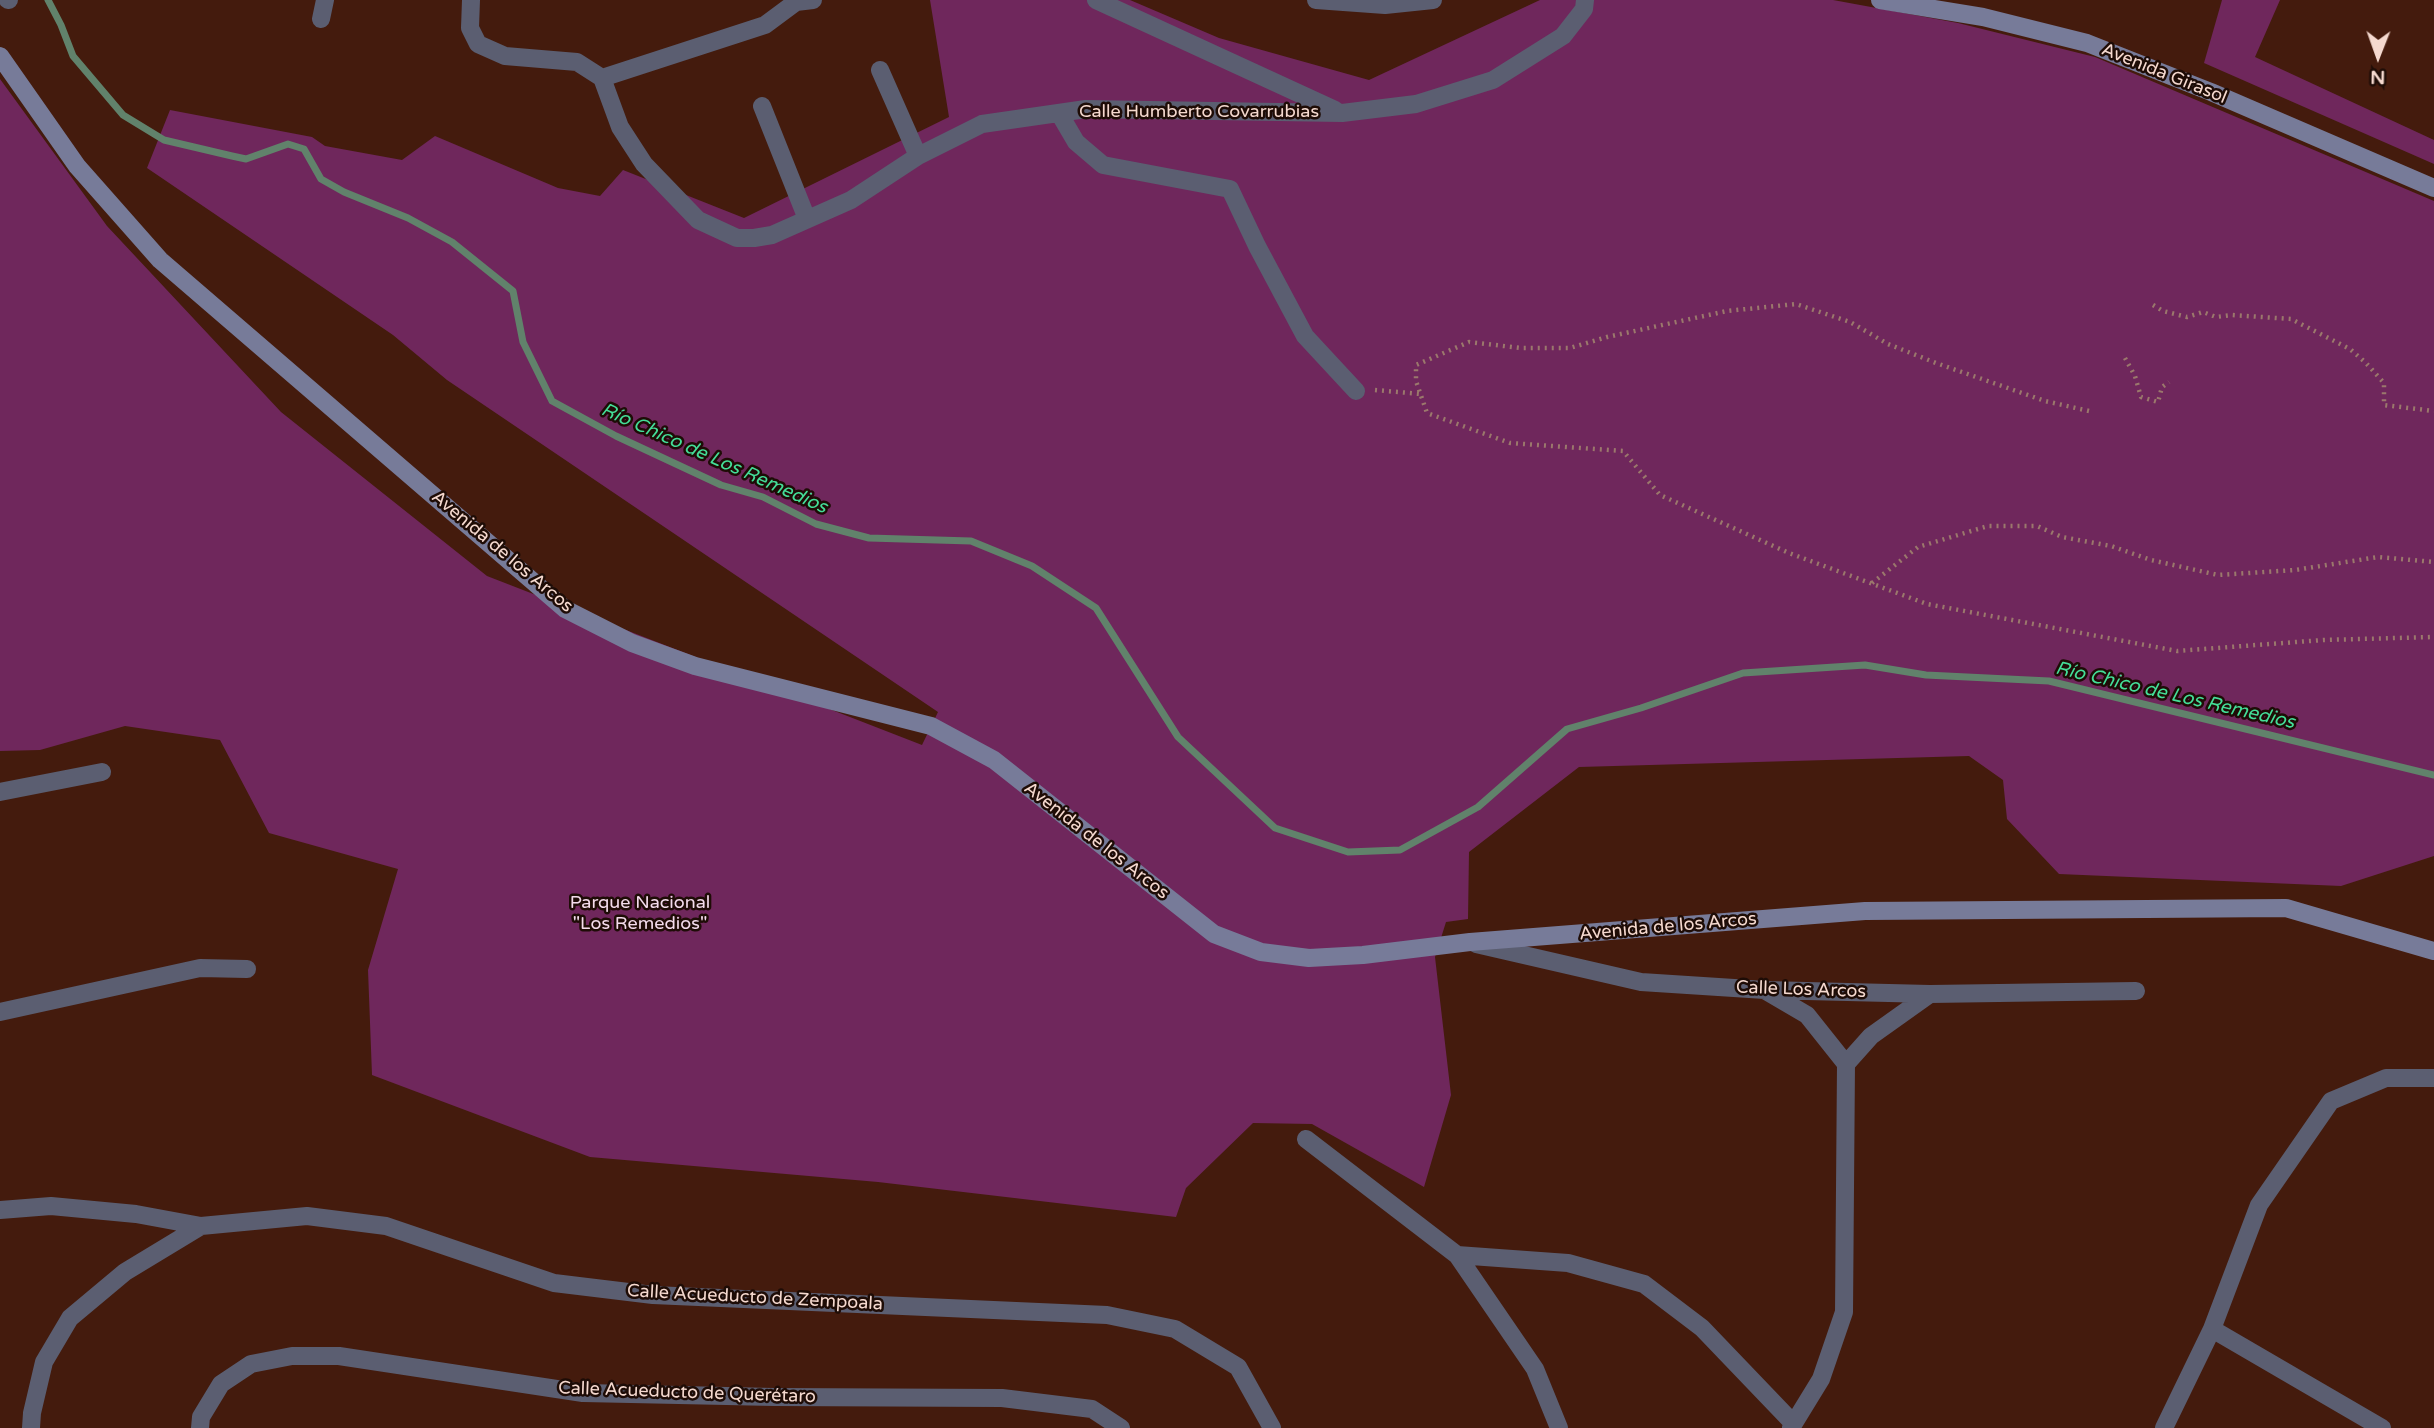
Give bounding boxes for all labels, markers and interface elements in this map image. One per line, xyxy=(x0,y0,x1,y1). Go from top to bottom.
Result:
north arrow xyxy=(2343,21,2413,91)
street label: Avenida Girasol xyxy=(2098,39,2230,109)
text: N xyxy=(2370,66,2385,88)
street label: Calle Humberto Covarrubias xyxy=(1079,101,1319,123)
water label: Río Chico de Los Remedios xyxy=(597,399,831,519)
street label: Avenida de los Arcos xyxy=(427,487,577,617)
water label: Río Chico de Los Remedios xyxy=(2053,657,2297,735)
street label: Avenida de los Arcos xyxy=(1019,778,1173,904)
park label: Parque Nacional "Los Remedios" xyxy=(570,892,710,934)
street label: Avenida de los Arcos xyxy=(1578,908,1758,946)
street label: Calle Los Arcos xyxy=(1736,977,1866,1003)
street label: Calle Acueducto de Zempoala xyxy=(627,1281,883,1315)
street label: Calle Acueducto de Querétaro xyxy=(558,1378,816,1408)

